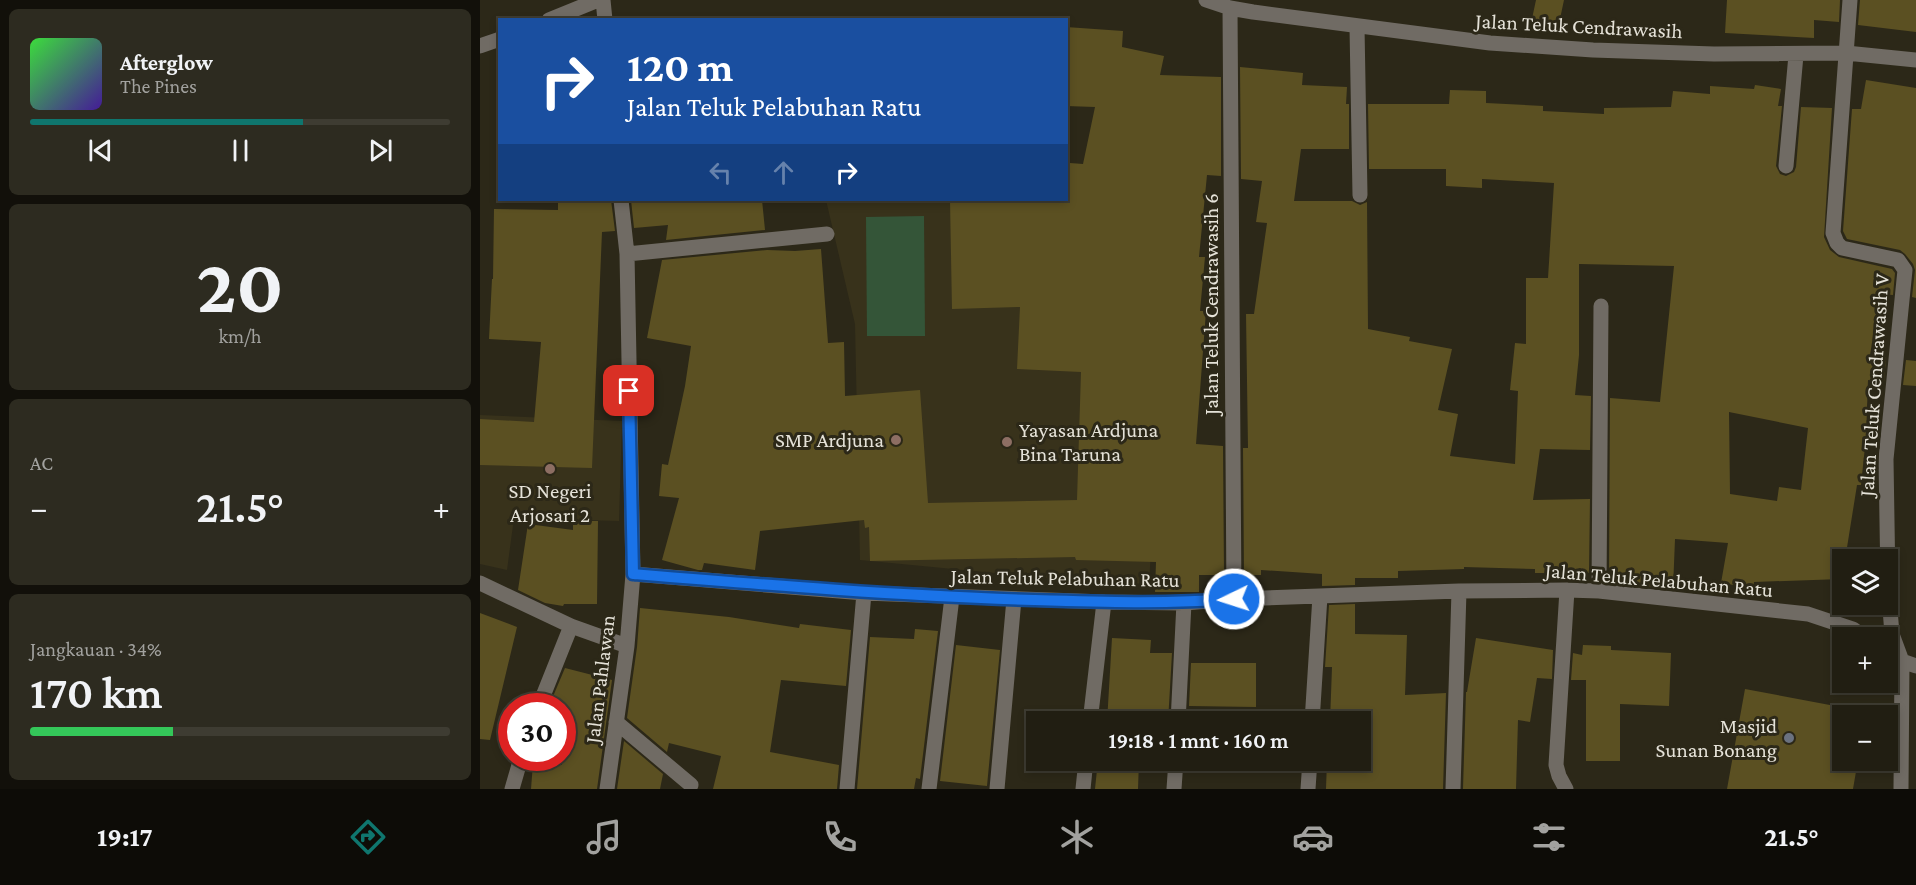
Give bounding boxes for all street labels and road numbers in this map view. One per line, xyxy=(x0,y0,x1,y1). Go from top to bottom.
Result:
street label: Jalan Teluk Cendrawasih xyxy=(1473,8,1683,43)
street label: Jalan Teluk Cendrawasih 6 xyxy=(1199,193,1223,417)
street label: Jalan Teluk Cendrawasih V xyxy=(1854,273,1894,499)
street label: Jalan Teluk Pelabuhan Ratu xyxy=(1542,558,1774,602)
street label: Jalan Teluk Pelabuhan Ratu xyxy=(948,564,1180,592)
street label: Jalan Pahlawan xyxy=(580,613,620,746)

